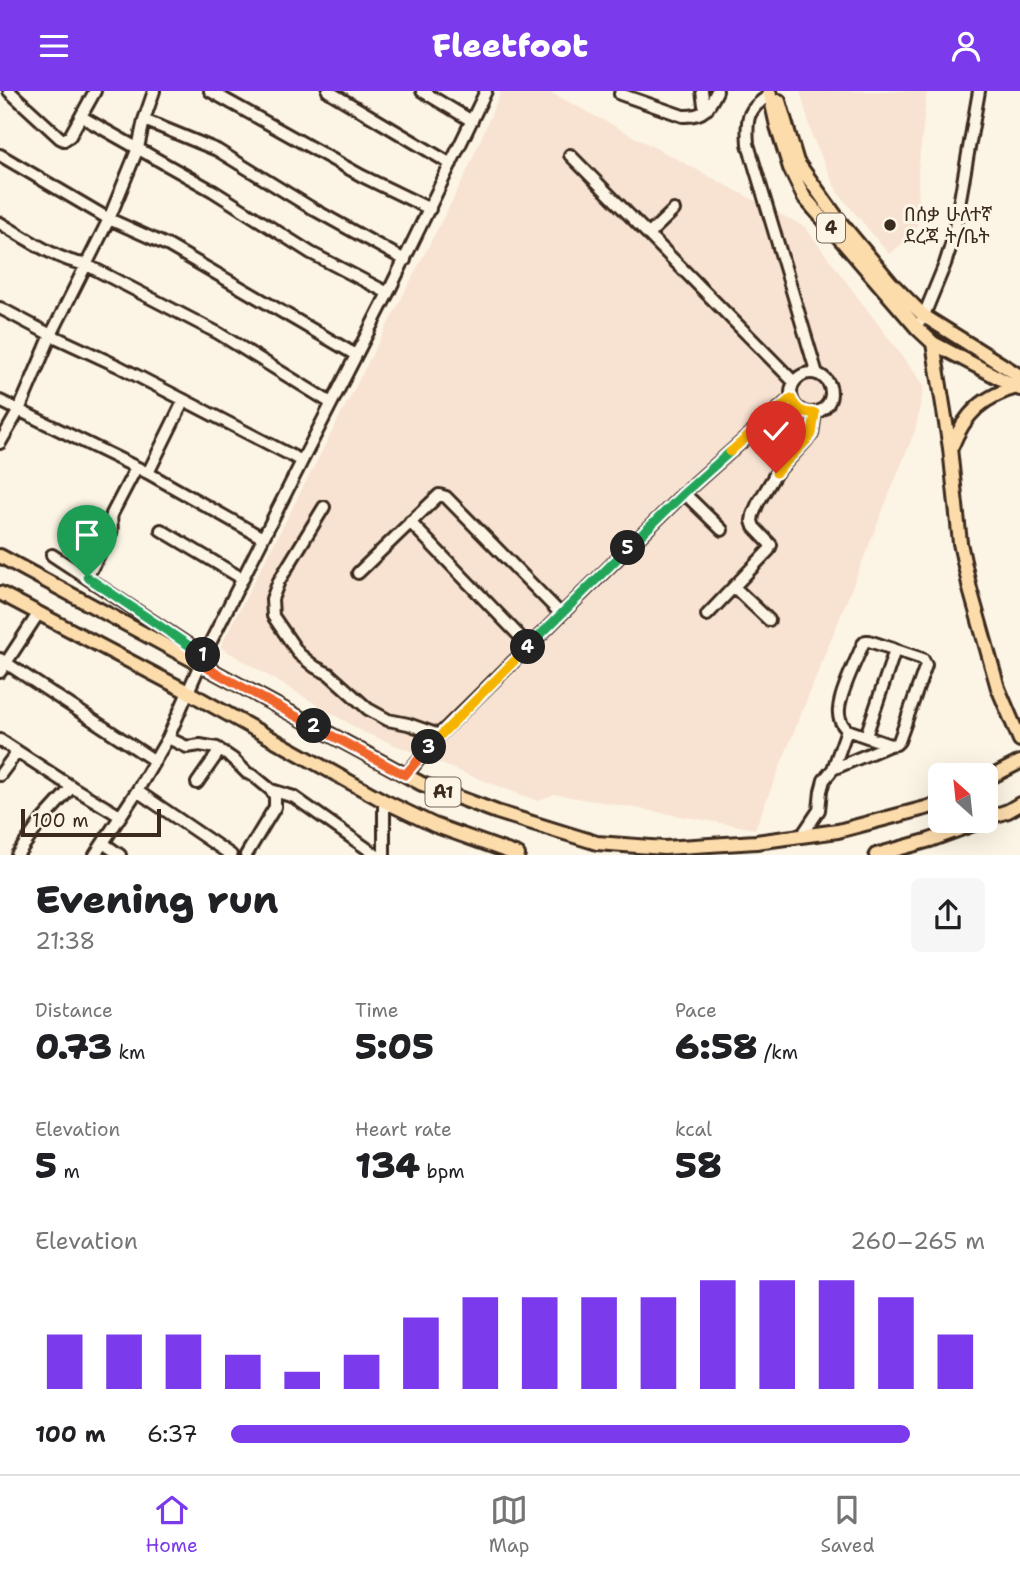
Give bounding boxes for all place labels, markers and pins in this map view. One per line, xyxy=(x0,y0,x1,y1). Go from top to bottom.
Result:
place label: በሰቃ ሁለተኛ ደረጃ ት/ቤት xyxy=(904,202,992,249)
marker: በሰቃ ሁለተኛ ደረጃ ት/ቤት xyxy=(882,217,898,233)
pin xyxy=(746,401,806,473)
pin xyxy=(57,505,117,577)
pin: 5 xyxy=(610,531,646,566)
pin: 4 xyxy=(510,629,546,665)
pin: 1 xyxy=(186,637,220,673)
pin: 2 xyxy=(296,709,332,743)
pin: 3 xyxy=(412,729,446,765)

